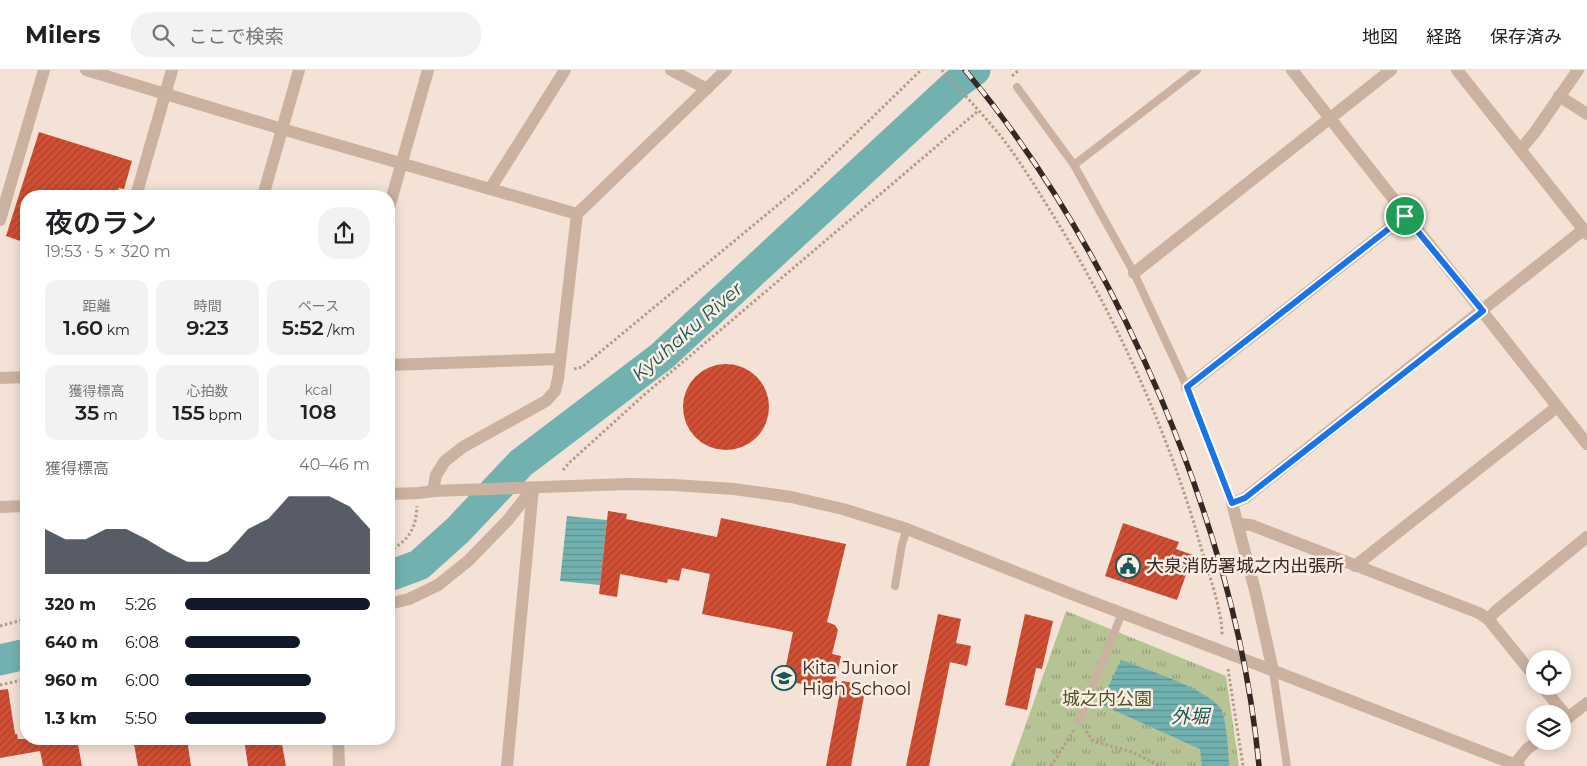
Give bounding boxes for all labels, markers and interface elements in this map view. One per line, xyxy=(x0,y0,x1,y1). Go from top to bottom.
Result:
search box xyxy=(131,12,481,57)
text: Milers xyxy=(25,20,101,49)
icon: search xyxy=(149,21,177,49)
text: ここで検索 xyxy=(189,25,284,48)
text: 地図 xyxy=(1362,26,1398,48)
text: 経路 xyxy=(1426,26,1462,48)
text: 保存済み xyxy=(1490,26,1562,48)
pin xyxy=(1384,195,1426,237)
icon: arrive xyxy=(1391,202,1419,230)
text: 夜のラン xyxy=(45,206,157,240)
button: share xyxy=(318,207,370,259)
text: 19:53 · 5 × 320 m xyxy=(45,242,171,261)
water label: Kyuhaku River xyxy=(627,277,748,386)
text: 距離 xyxy=(83,297,111,315)
text: 時間 xyxy=(194,297,222,315)
text: ペース xyxy=(298,297,339,315)
text: 1.60 xyxy=(63,315,103,340)
text: 9:23 xyxy=(186,315,229,340)
text: 5:52 xyxy=(282,315,324,340)
text: km xyxy=(103,321,130,339)
text: /km xyxy=(324,321,355,339)
text: kcal xyxy=(305,381,332,399)
text: 獲得標高 xyxy=(69,382,125,400)
text: 心拍数 xyxy=(187,382,229,400)
text: 108 xyxy=(301,399,336,424)
text: 35 xyxy=(75,400,99,425)
text: 155 xyxy=(173,400,205,425)
text: m xyxy=(99,406,118,424)
text: bpm xyxy=(205,406,242,424)
text: 40–46 m xyxy=(299,455,370,474)
text: 獲得標高 xyxy=(45,459,109,478)
public building icon: 大泉消防署城之内出張所 xyxy=(1115,553,1141,579)
place label: 大泉消防署城之内出張所 xyxy=(1146,555,1344,577)
text: 320 m xyxy=(45,595,96,614)
text: 5:26 xyxy=(125,595,156,614)
text: 640 m xyxy=(45,633,98,652)
text: 6:08 xyxy=(125,633,159,652)
map controls xyxy=(1526,650,1571,750)
button: locate xyxy=(1526,650,1571,695)
place label: Kita Junior High School xyxy=(802,657,911,700)
school or university icon: Kita Junior High School xyxy=(771,665,797,691)
text: 960 m xyxy=(45,671,98,690)
text: 6:00 xyxy=(125,671,159,690)
park label: 城之内公園 xyxy=(1062,688,1152,710)
water label: 外堀 xyxy=(1171,705,1212,728)
button: layers xyxy=(1526,705,1571,750)
text: 1.3 km xyxy=(45,709,97,728)
text: 5:50 xyxy=(125,709,157,728)

